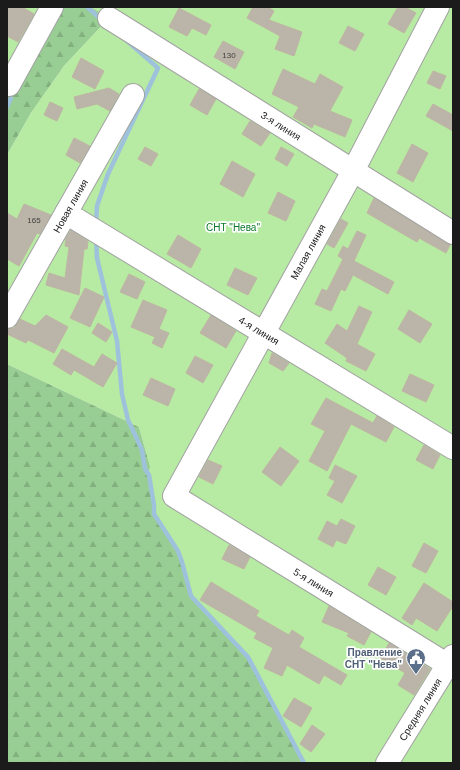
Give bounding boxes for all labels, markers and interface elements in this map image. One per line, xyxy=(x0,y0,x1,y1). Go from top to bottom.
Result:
house number: 130 xyxy=(222,51,236,60)
street label: 3-я линия xyxy=(259,109,303,142)
street label: Новая линия xyxy=(51,177,90,234)
house number: 165 xyxy=(27,216,41,225)
park label: СНТ "Нева" xyxy=(206,222,260,233)
street label: Малая линия xyxy=(288,222,328,282)
street label: 4-я линия xyxy=(237,314,281,347)
street label: 5-я линия xyxy=(292,566,336,599)
place label: Правление СНТ "Нева" xyxy=(345,647,402,670)
public building icon: Правление СНТ "Нева" xyxy=(405,647,427,675)
street label: Средняя линия xyxy=(397,676,443,743)

